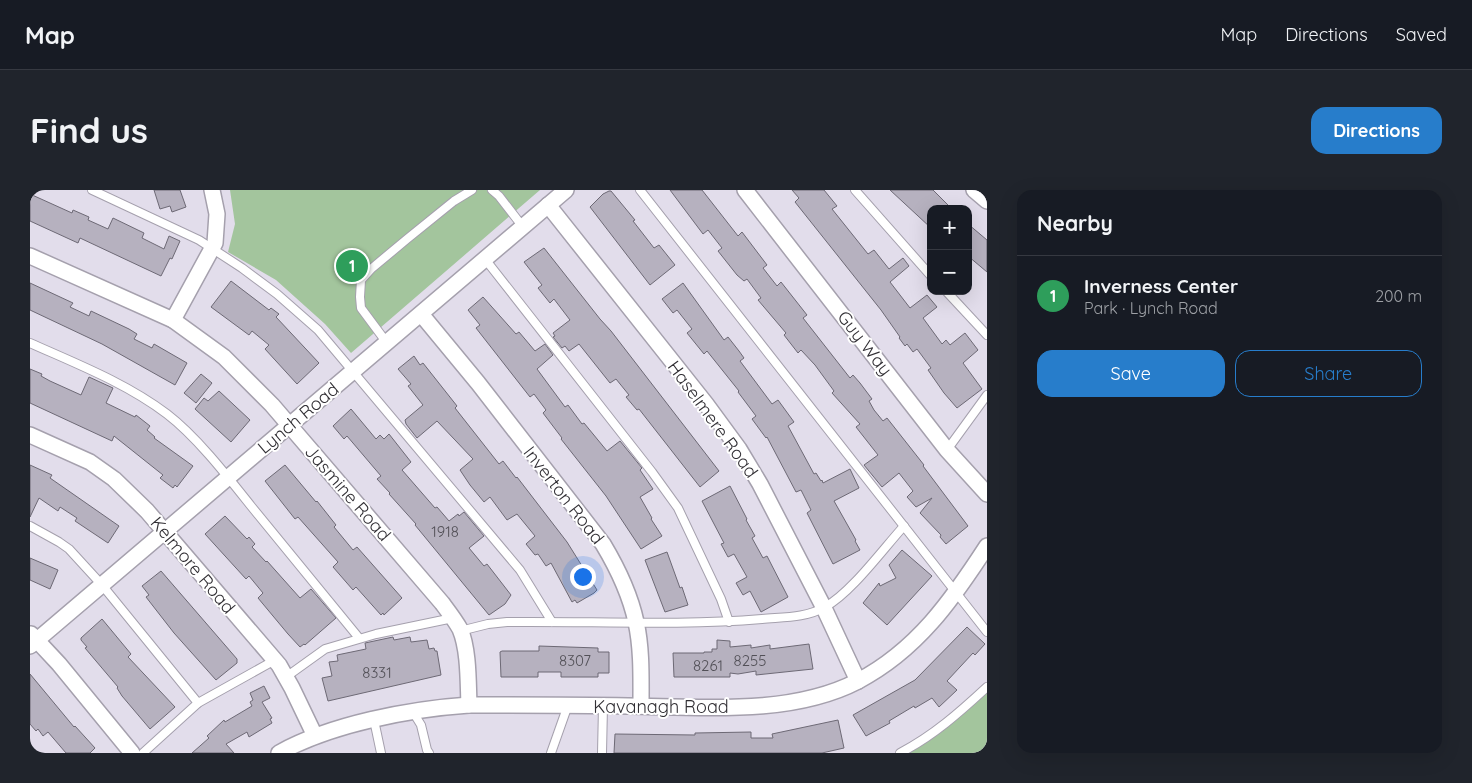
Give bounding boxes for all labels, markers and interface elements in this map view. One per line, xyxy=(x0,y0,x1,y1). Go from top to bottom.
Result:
text: Map xyxy=(25,20,75,50)
text: Map xyxy=(1220,23,1257,46)
text: Directions xyxy=(1285,23,1368,46)
text: Saved xyxy=(1396,23,1447,46)
button: Directions xyxy=(1311,107,1442,154)
text: Find us xyxy=(30,108,148,152)
map controls xyxy=(927,205,972,295)
button: + xyxy=(927,205,972,250)
text: Nearby xyxy=(1037,210,1113,236)
pin: 1 xyxy=(336,247,368,285)
button: − xyxy=(927,250,972,295)
text: Inverness Center xyxy=(1084,274,1238,298)
text: 1 xyxy=(1050,286,1056,306)
text: 200 m xyxy=(1375,286,1422,306)
text: Park · Lynch Road xyxy=(1084,298,1218,318)
street label: Guy Way xyxy=(832,306,898,380)
button: Save xyxy=(1037,350,1225,397)
button: Share xyxy=(1235,350,1422,397)
street label: Haselmere Road xyxy=(663,356,763,482)
street label: Lynch Road xyxy=(253,377,343,459)
street label: Jasmine Road xyxy=(300,440,396,546)
street label: Inverton Road xyxy=(519,441,609,549)
street label: Kelmore Road xyxy=(146,512,240,618)
house number: 1918 xyxy=(431,522,459,541)
your location xyxy=(570,564,596,590)
house number: 8307 xyxy=(559,651,591,670)
house number: 8255 xyxy=(734,651,766,670)
house number: 8261 xyxy=(693,656,723,675)
house number: 8331 xyxy=(362,663,392,682)
street label: Kavanagh Road xyxy=(593,695,729,718)

